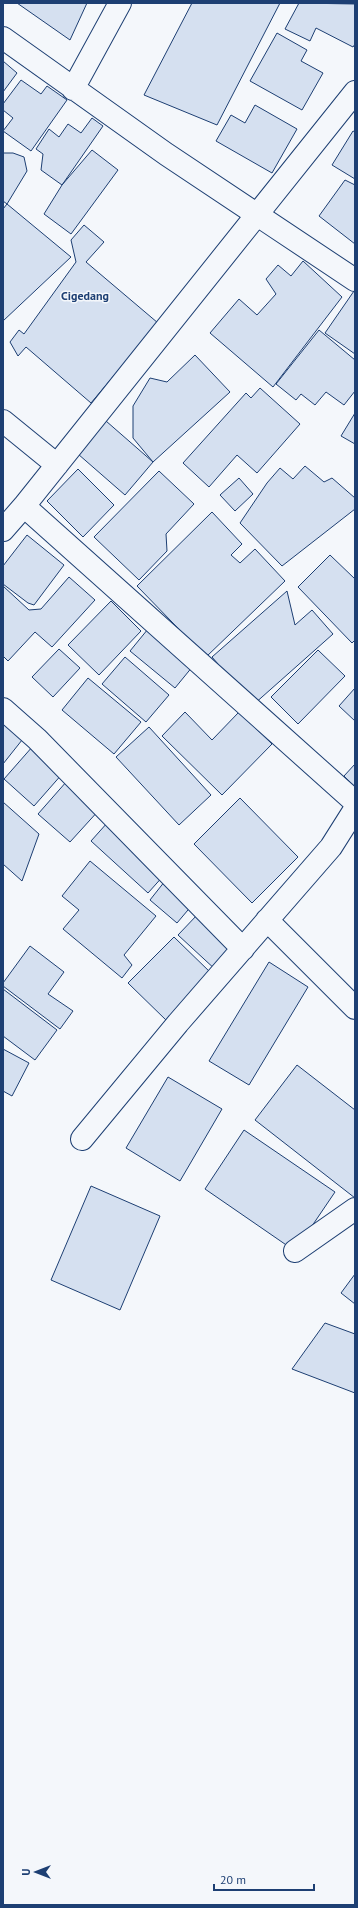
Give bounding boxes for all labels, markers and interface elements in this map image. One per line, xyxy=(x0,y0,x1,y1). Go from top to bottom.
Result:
district label: Cigedang xyxy=(61,288,109,303)
north arrow xyxy=(16,1852,56,1892)
scale bar xyxy=(214,1866,314,1892)
text: U xyxy=(19,1868,33,1875)
text: 20 m xyxy=(220,1872,246,1887)

